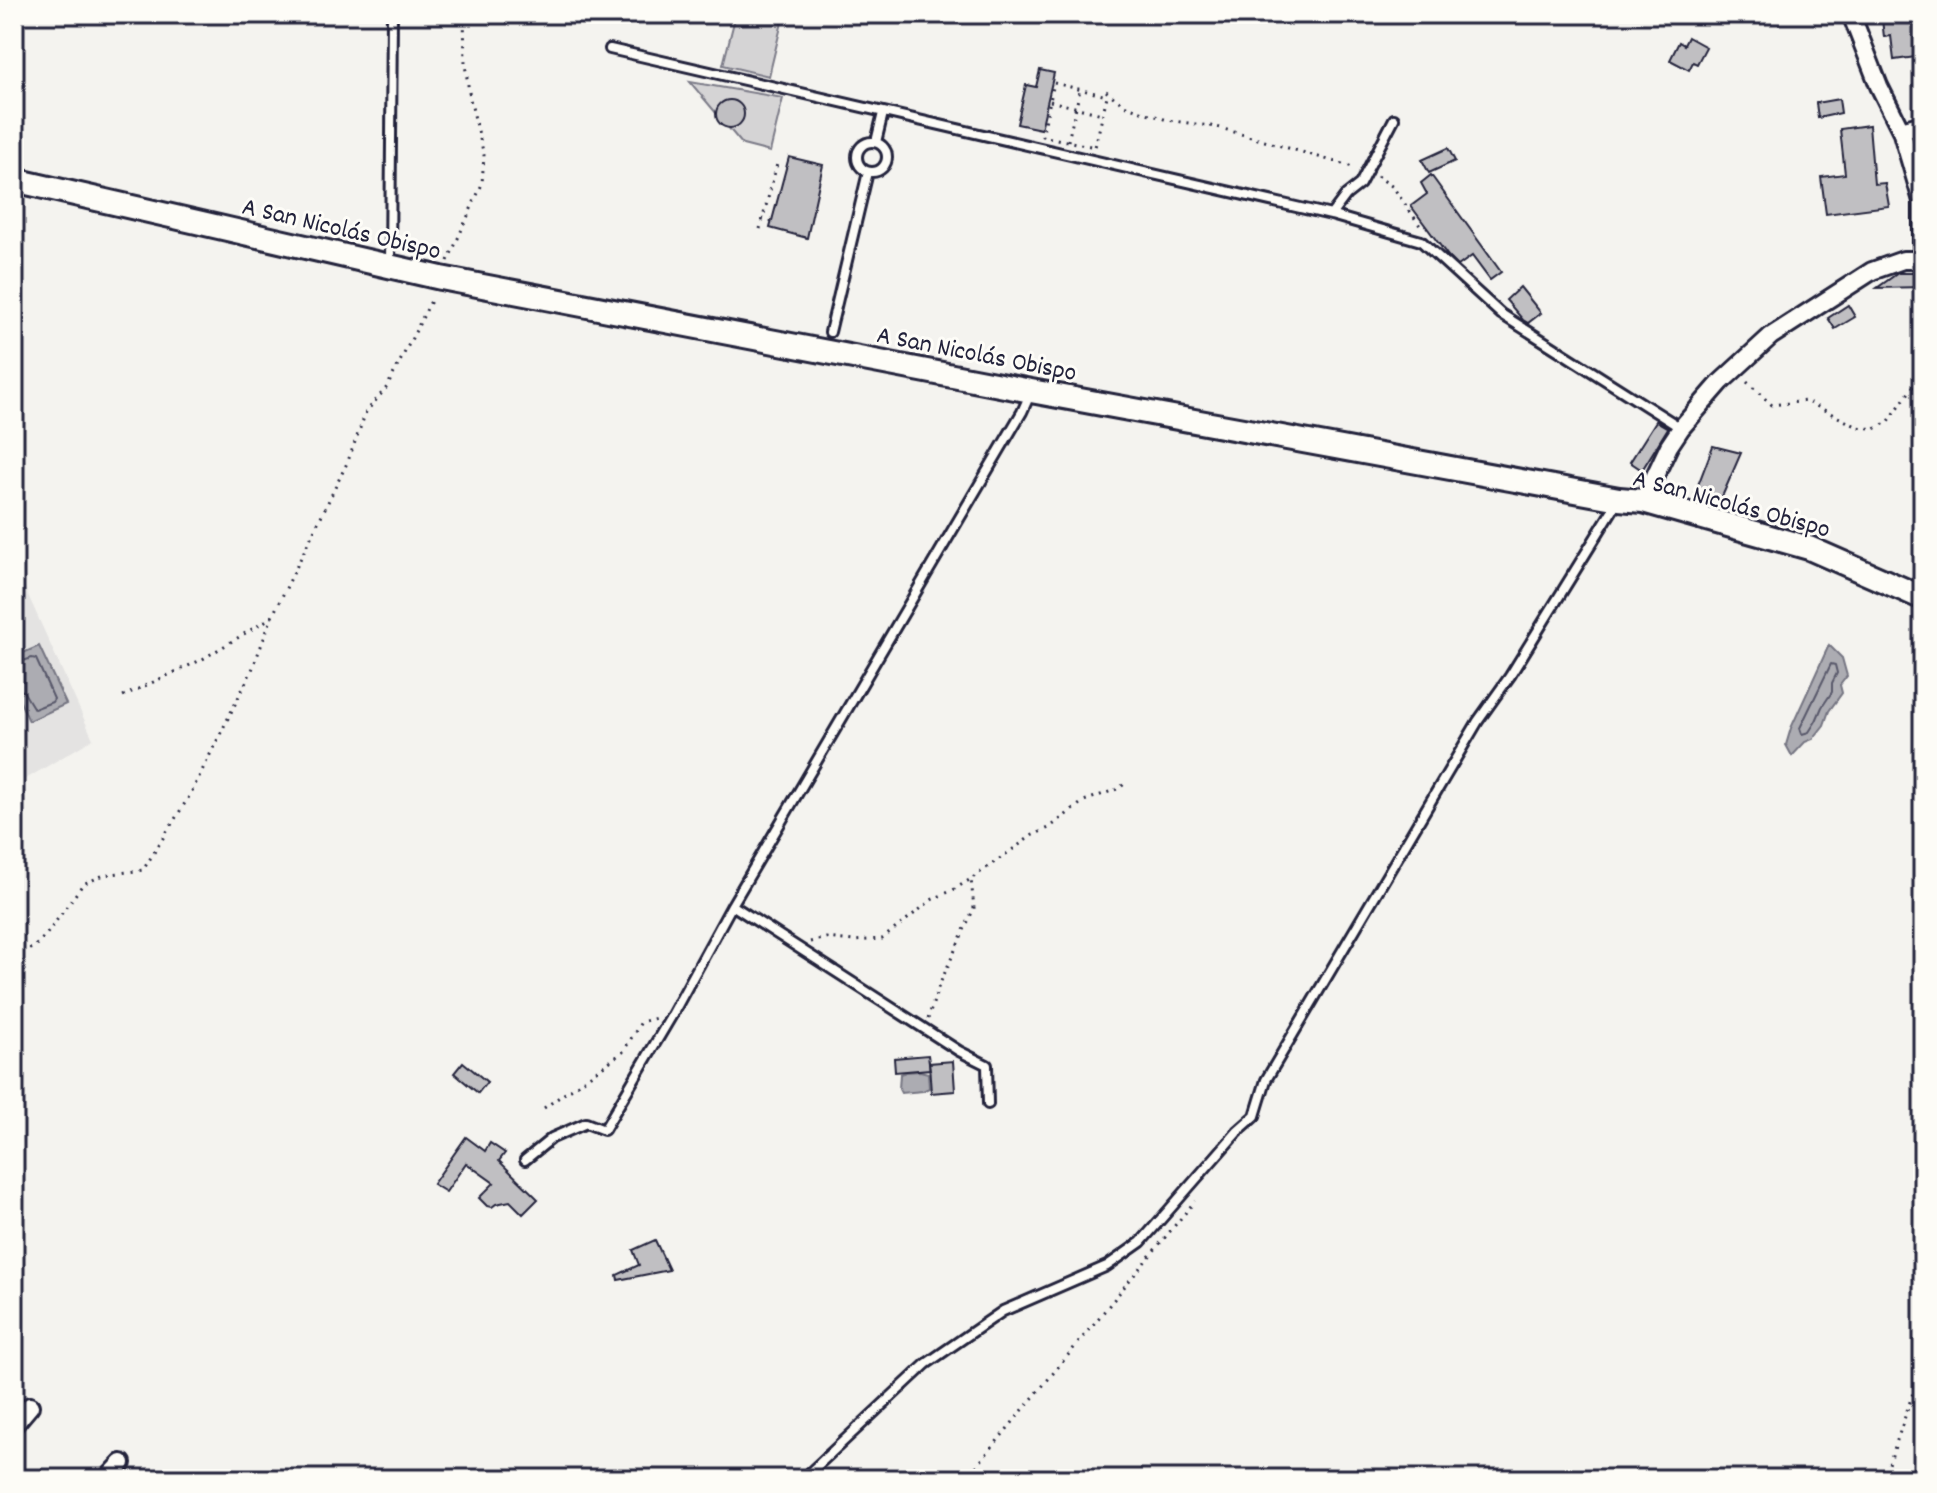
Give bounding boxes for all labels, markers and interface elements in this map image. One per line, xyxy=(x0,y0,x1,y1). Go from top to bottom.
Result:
street label: A San Nicolás Obispo xyxy=(238,190,444,271)
street label: A San Nicolás Obispo xyxy=(873,318,1079,393)
street label: A San Nicolás Obispo xyxy=(1628,461,1834,550)

